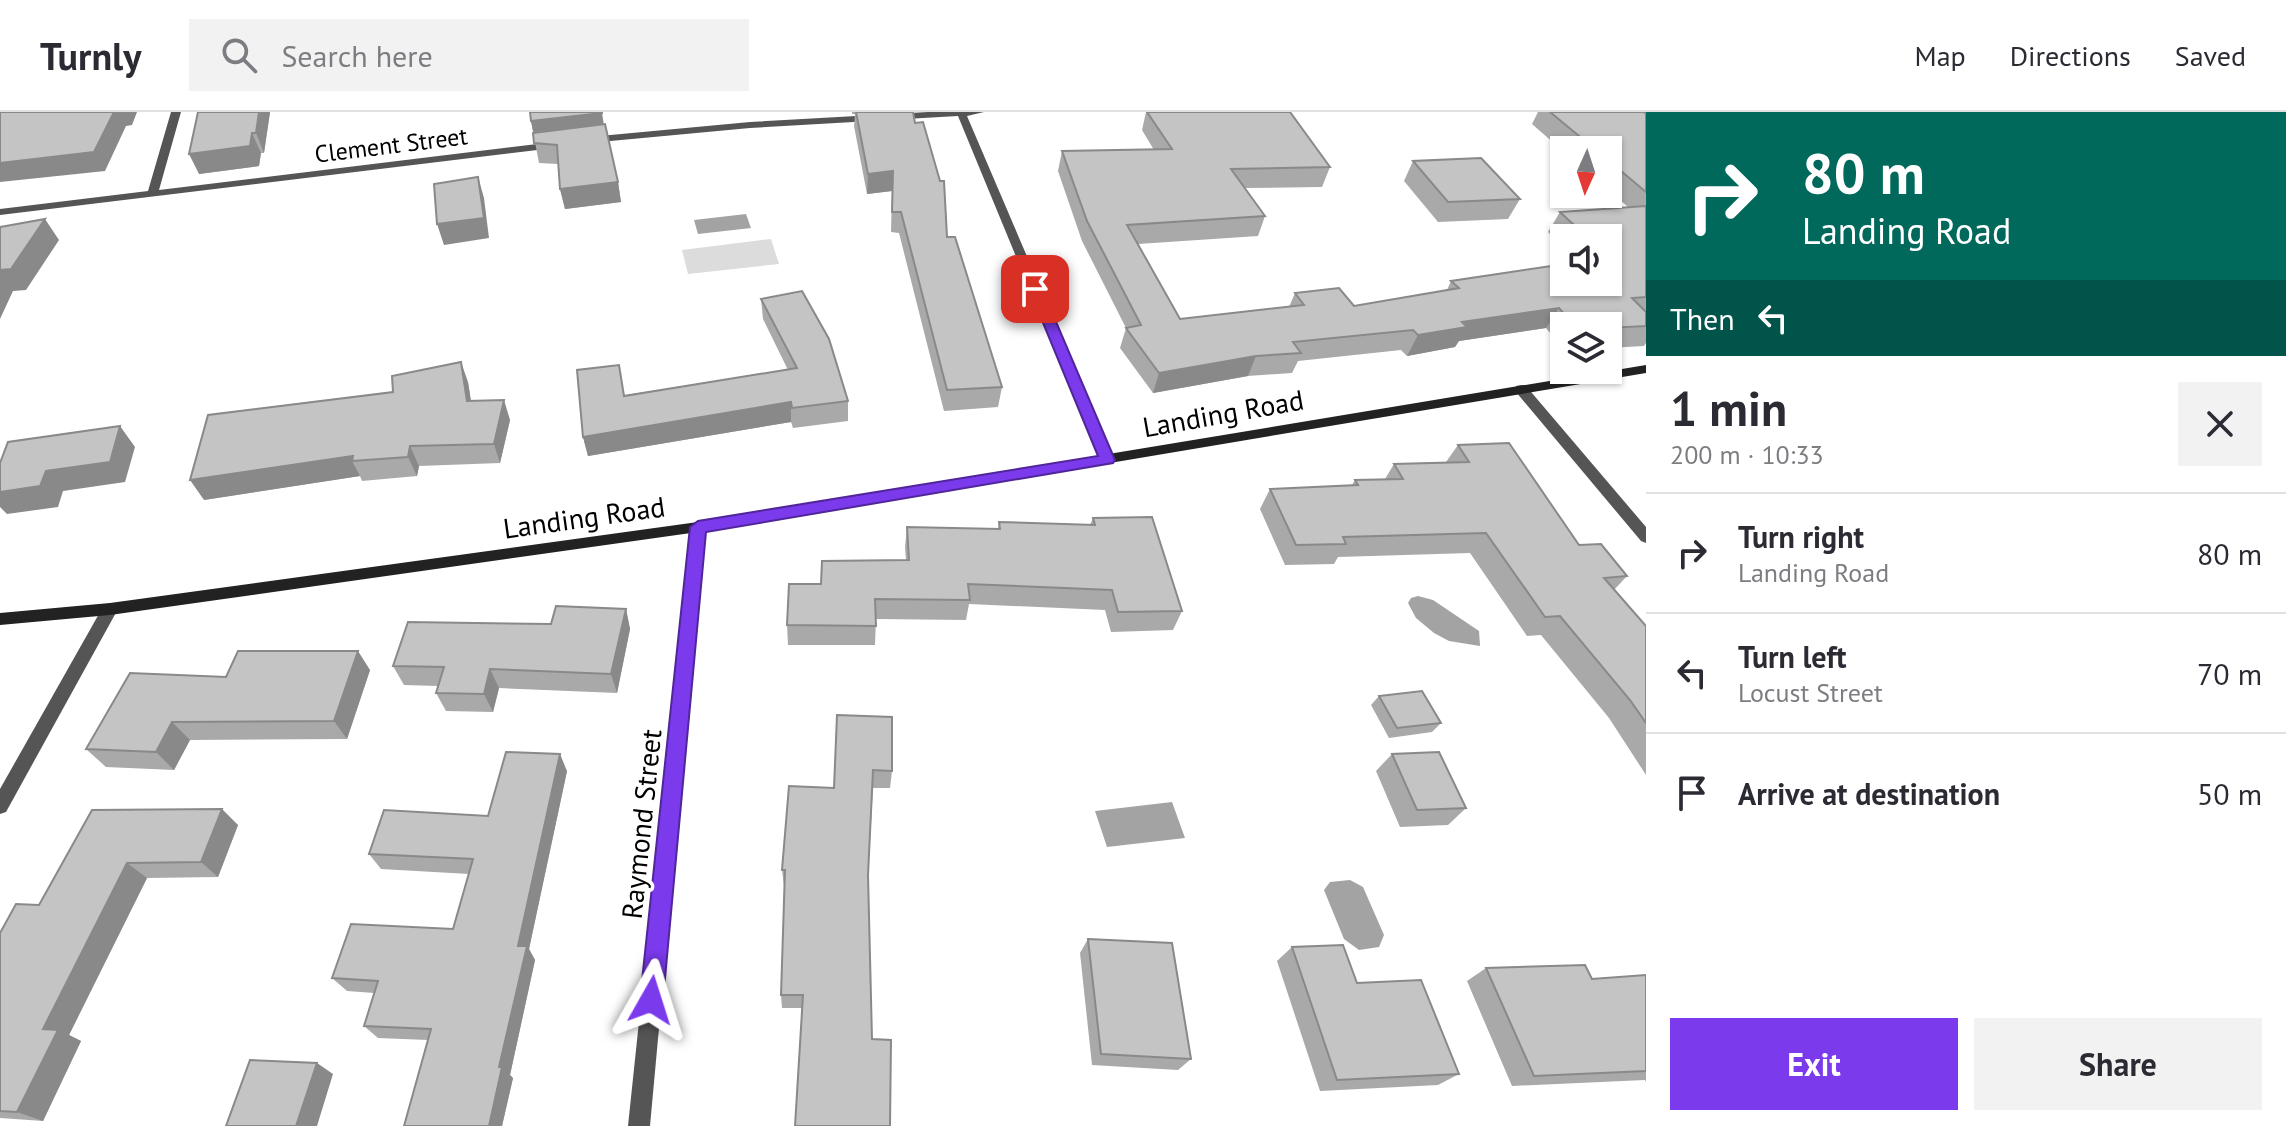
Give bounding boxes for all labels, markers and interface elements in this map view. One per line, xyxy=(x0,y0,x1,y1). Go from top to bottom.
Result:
search box xyxy=(189,19,749,91)
text: Turnly xyxy=(40,31,141,80)
icon: search xyxy=(217,33,261,77)
text: Search here xyxy=(281,36,433,75)
text: Map xyxy=(1915,37,1966,74)
text: Directions xyxy=(2010,37,2131,74)
text: Saved xyxy=(2175,37,2246,74)
street label: Clement Street xyxy=(313,120,469,170)
north arrow xyxy=(1550,136,1622,208)
map controls xyxy=(1550,136,1622,384)
text: 80 m xyxy=(1802,137,1925,209)
icon: right xyxy=(1670,144,1774,248)
text: Landing Road xyxy=(1802,207,2011,254)
button: sound xyxy=(1550,224,1622,296)
pin xyxy=(1001,255,1069,323)
icon: arrive xyxy=(1013,267,1057,311)
icon: left xyxy=(1751,296,1795,340)
text: Then xyxy=(1670,299,1735,338)
button: layers xyxy=(1550,312,1622,384)
text: 1 min xyxy=(1670,377,1787,439)
street label: Landing Road xyxy=(1140,381,1306,445)
button: close xyxy=(2178,382,2262,466)
text: 200 m · 10:33 xyxy=(1670,438,1824,471)
street label: Landing Road xyxy=(501,487,667,547)
text: Turn right xyxy=(1738,517,1864,556)
icon: right xyxy=(1670,531,1714,575)
text: 80 m xyxy=(2197,534,2262,573)
text: Landing Road xyxy=(1738,556,1889,589)
text: Turn left xyxy=(1738,637,1846,676)
icon: left xyxy=(1670,651,1714,695)
text: 70 m xyxy=(2197,654,2262,693)
text: Locust Street xyxy=(1738,676,1883,709)
street label: Raymond Street xyxy=(613,727,669,921)
icon: arrive xyxy=(1670,771,1714,815)
text: Arrive at destination xyxy=(1738,774,2000,813)
text: 50 m xyxy=(2197,774,2262,813)
position arrow xyxy=(609,958,693,1042)
button: Exit xyxy=(1670,1018,1958,1110)
button: Share xyxy=(1974,1018,2262,1110)

